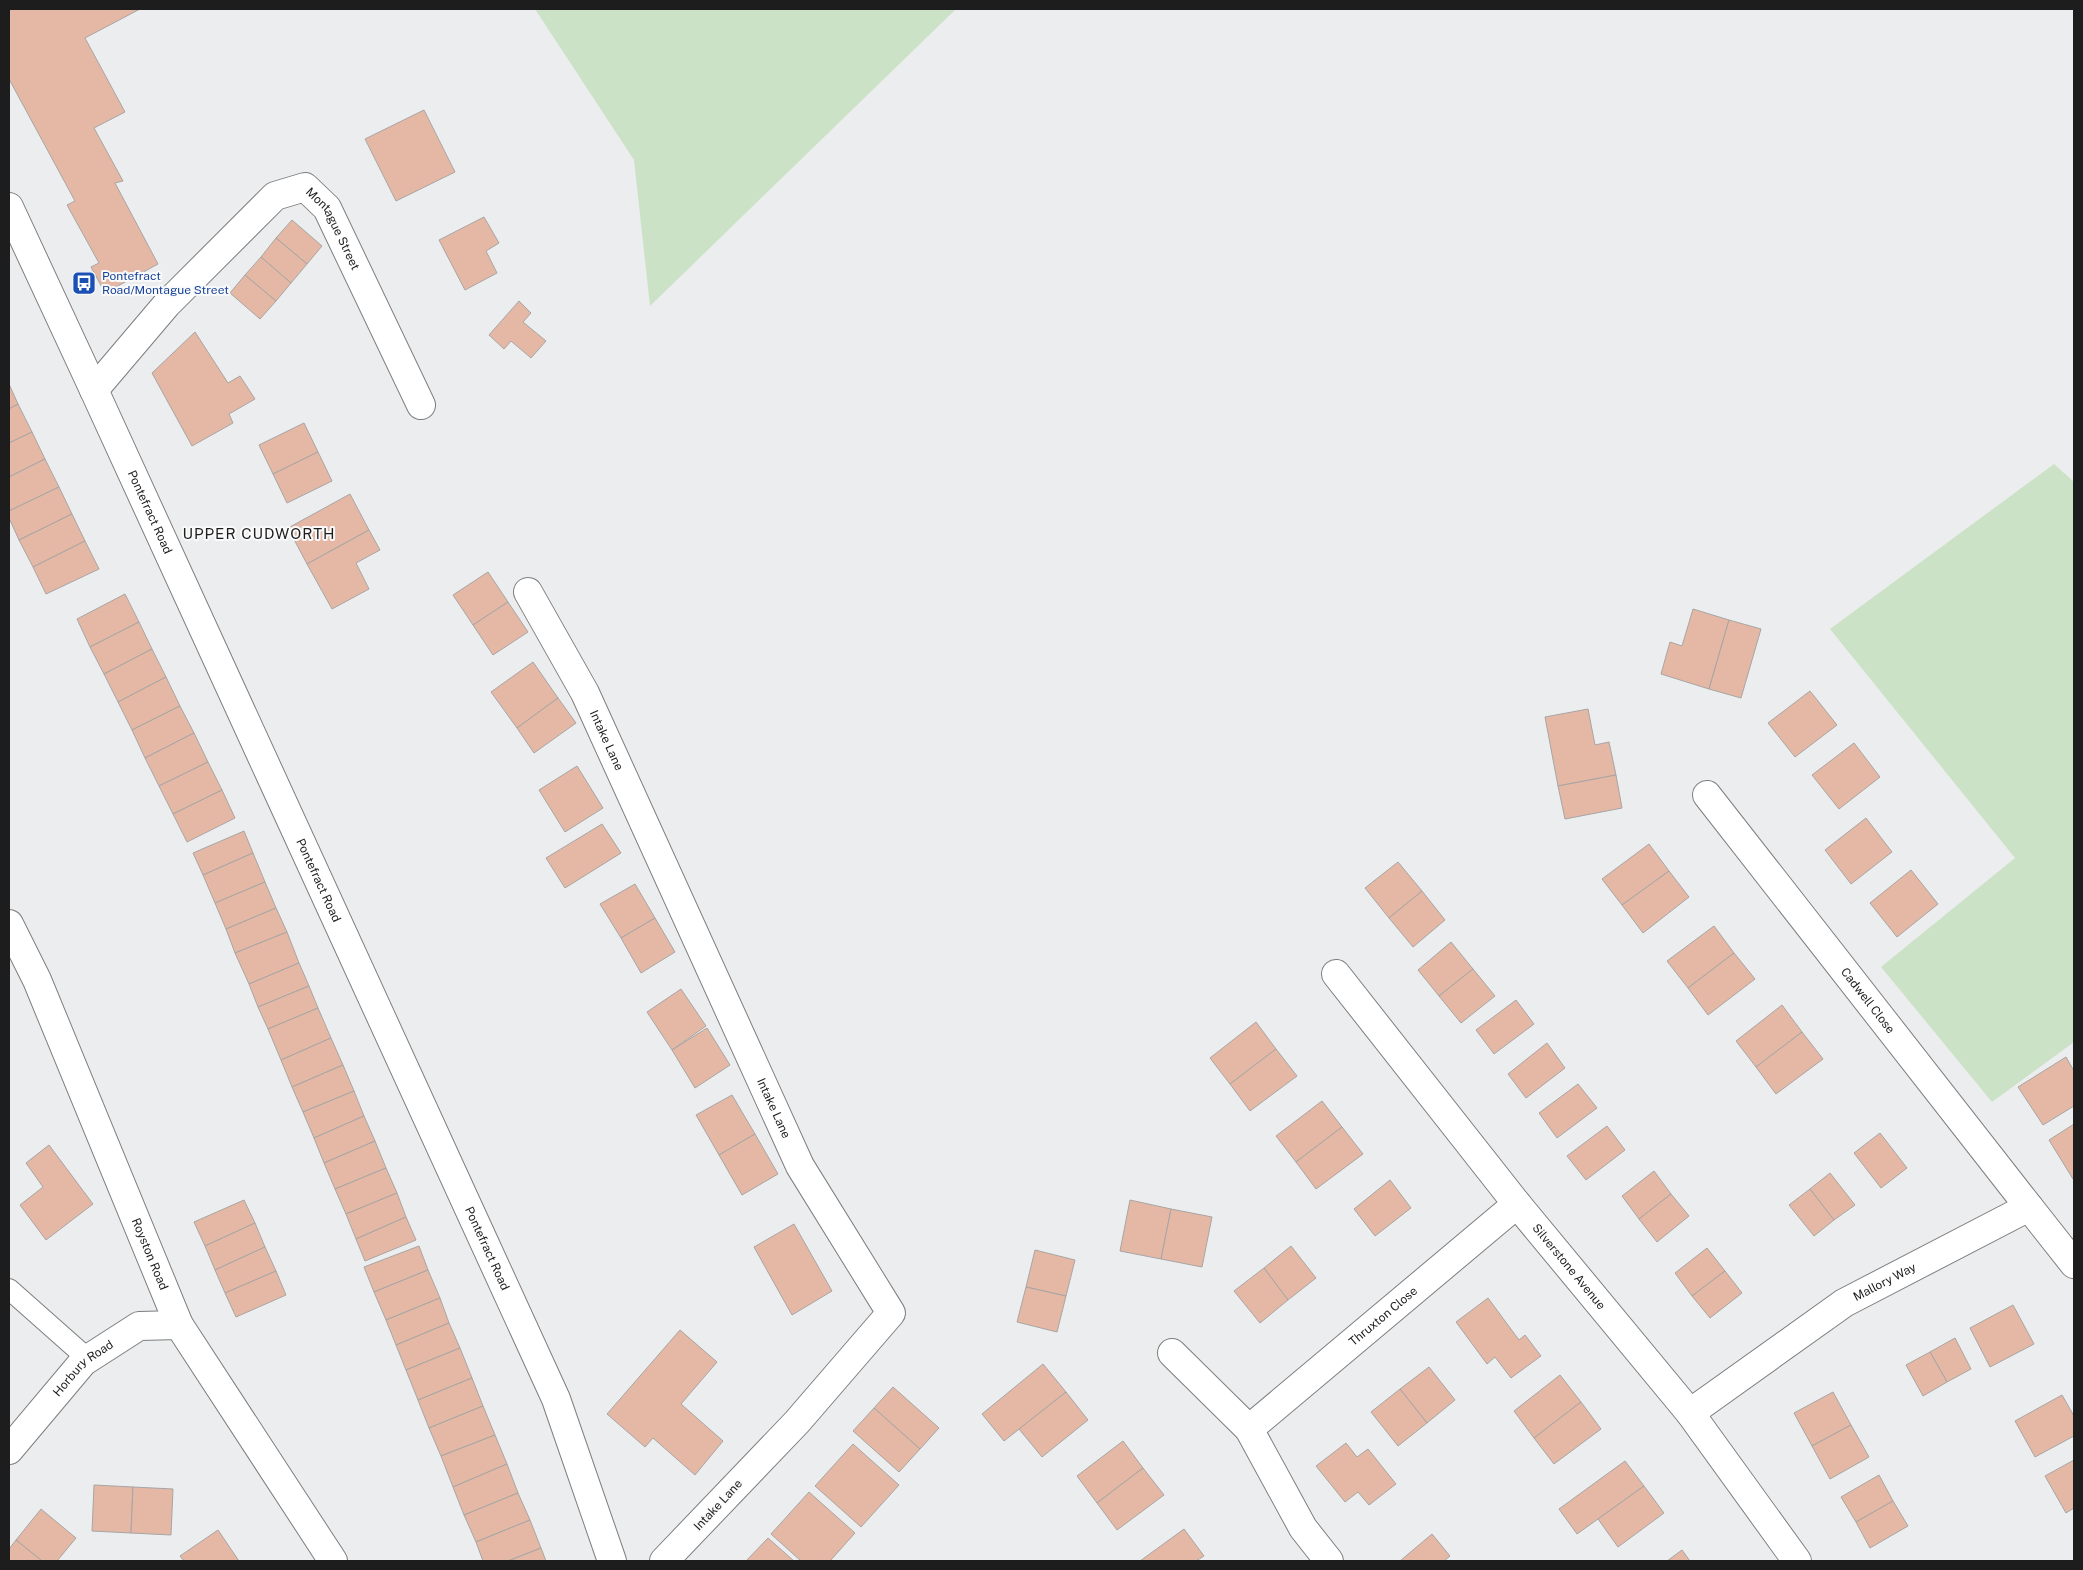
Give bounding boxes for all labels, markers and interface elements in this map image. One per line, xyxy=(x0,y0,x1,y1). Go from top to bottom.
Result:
street label: Montague Street xyxy=(303,185,363,273)
place label: Pontefract Road/Montague Street xyxy=(102,269,229,297)
bus stop icon: Pontefract Road/Montague Street xyxy=(71,270,97,296)
street label: Pontefract Road xyxy=(125,468,175,556)
district label: UPPER CUDWORTH xyxy=(182,525,336,542)
street label: Intake Lane xyxy=(587,708,626,773)
street label: Pontefract Road xyxy=(293,836,344,924)
street label: Cadwell Close xyxy=(1838,965,1898,1036)
street label: Intake Lane xyxy=(754,1076,794,1141)
street label: Pontefract Road xyxy=(462,1205,512,1292)
street label: Royston Road xyxy=(129,1216,171,1292)
street label: Silverstone Avenue xyxy=(1529,1221,1608,1312)
street label: Mallory Way xyxy=(1851,1260,1919,1304)
street label: Thruxton Close xyxy=(1346,1284,1420,1349)
street label: Horbury Road xyxy=(50,1337,116,1399)
street label: Intake Lane xyxy=(691,1476,745,1533)

